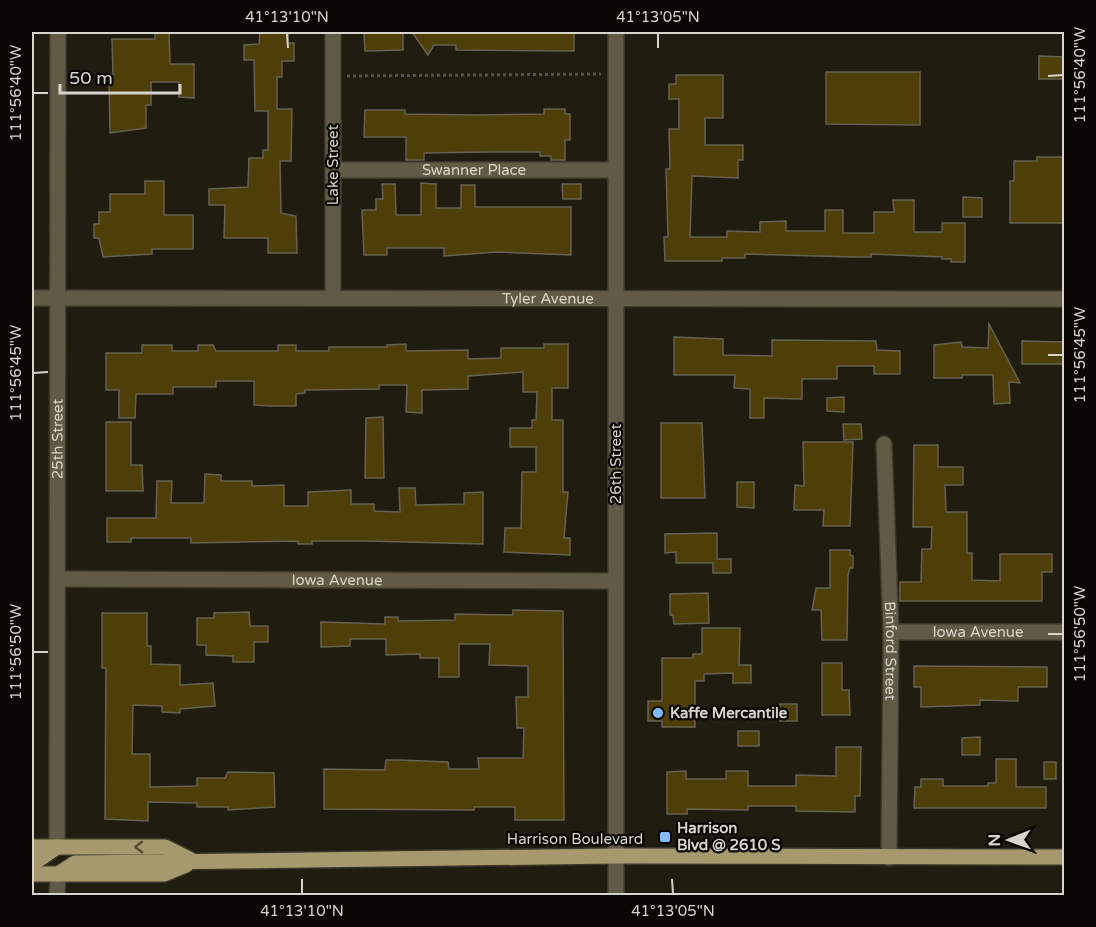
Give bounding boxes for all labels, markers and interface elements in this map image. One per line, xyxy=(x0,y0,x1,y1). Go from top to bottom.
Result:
text: 41°13'10"N xyxy=(245,8,329,26)
text: 41°13'05"N xyxy=(616,8,700,26)
text: 111°56'40"W xyxy=(1071,27,1089,123)
text: 111°56'40"W xyxy=(7,45,25,141)
scale bar xyxy=(60,57,180,95)
text: 50 m xyxy=(69,67,113,89)
street label: Lake Street xyxy=(324,125,342,205)
street label: Swanner Place xyxy=(422,161,526,179)
street label: Tyler Avenue xyxy=(502,289,594,308)
text: 111°56'45"W xyxy=(1071,307,1089,403)
text: 111°56'45"W xyxy=(7,325,25,421)
street label: 25th Street xyxy=(48,398,67,479)
street label: 26th Street xyxy=(607,423,625,504)
street label: Iowa Avenue xyxy=(291,571,383,589)
text: 111°56'50"W xyxy=(1071,586,1089,682)
street label: Binford Street xyxy=(881,601,900,701)
text: 111°56'50"W xyxy=(7,604,25,700)
street label: Iowa Avenue xyxy=(933,623,1023,641)
place label: Kaffe Mercantile xyxy=(670,704,788,722)
marker: Kaffe Mercantile xyxy=(651,706,665,720)
north arrow xyxy=(979,810,1039,870)
place label: Harrison Blvd @ 2610 S xyxy=(677,819,780,854)
street label: Harrison Boulevard xyxy=(507,830,643,848)
marker: Harrison Blvd @ 2610 S xyxy=(658,830,672,844)
text: N xyxy=(985,834,1005,847)
one-way arrow xyxy=(134,841,143,853)
text: 41°13'10"N xyxy=(260,902,344,920)
text: 41°13'05"N xyxy=(631,902,715,920)

